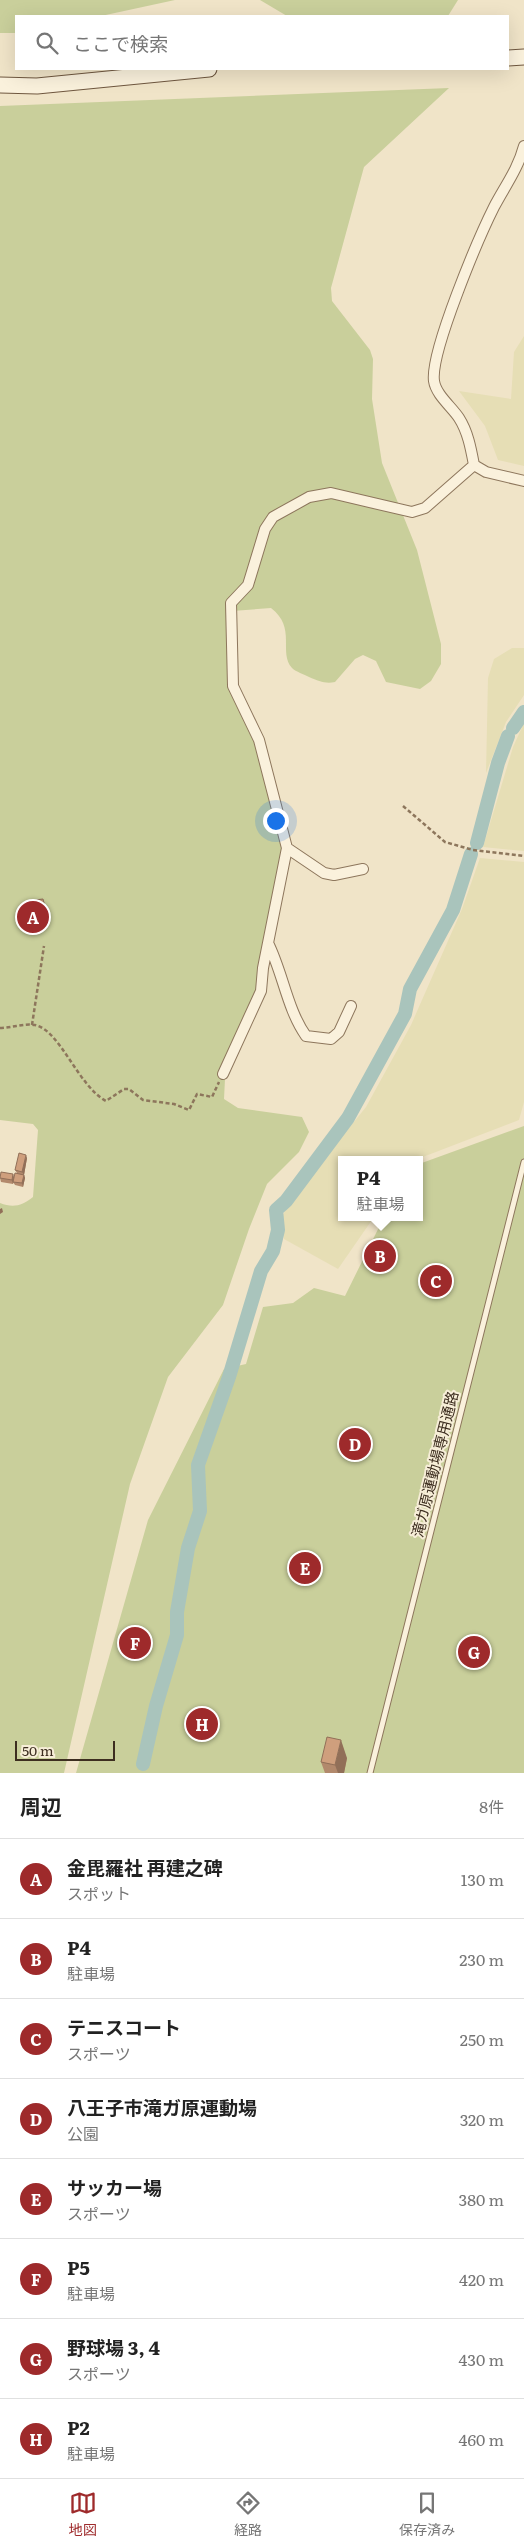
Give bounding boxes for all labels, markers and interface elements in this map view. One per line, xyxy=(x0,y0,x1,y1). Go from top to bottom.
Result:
search box xyxy=(15,15,509,70)
icon: search xyxy=(33,29,61,57)
text: ここで検索 xyxy=(73,29,168,57)
your location xyxy=(263,808,289,834)
pin: A xyxy=(17,898,49,936)
popup xyxy=(338,1156,423,1221)
text: P4 xyxy=(356,1163,380,1191)
text: 駐車場 xyxy=(356,1191,405,1215)
pin: B xyxy=(364,1237,396,1275)
pin: C xyxy=(420,1262,452,1300)
street label: 滝ガ原運動場専用通路 xyxy=(405,1388,463,1540)
pin: D xyxy=(339,1425,371,1463)
pin: E xyxy=(289,1549,321,1587)
pin: F xyxy=(119,1624,151,1662)
pin: G xyxy=(458,1633,490,1671)
pin: H xyxy=(186,1705,218,1743)
scale bar xyxy=(15,1738,115,1761)
text: 50 m xyxy=(22,1740,54,1760)
text: 周辺 xyxy=(20,1790,62,1821)
text: 8件 xyxy=(479,1794,504,1818)
text: 金毘羅社 再建之碑 xyxy=(67,1853,223,1881)
text: A xyxy=(30,1867,42,1891)
text: 130 m xyxy=(461,1867,504,1891)
text: スポット xyxy=(67,1881,131,1905)
text: P4 xyxy=(67,1933,91,1961)
text: B xyxy=(30,1947,42,1971)
text: 230 m xyxy=(459,1947,504,1971)
text: 駐車場 xyxy=(67,1961,115,1985)
text: テニスコート xyxy=(67,2013,181,2041)
text: C xyxy=(30,2027,42,2051)
text: 250 m xyxy=(460,2027,504,2051)
text: スポーツ xyxy=(67,2041,131,2065)
text: 八王子市滝ガ原運動場 xyxy=(67,2093,257,2121)
text: D xyxy=(30,2107,42,2131)
text: 320 m xyxy=(460,2107,504,2131)
text: 公園 xyxy=(67,2121,99,2145)
text: サッカー場 xyxy=(67,2173,162,2201)
text: E xyxy=(31,2187,41,2211)
text: 380 m xyxy=(459,2187,504,2211)
text: スポーツ xyxy=(67,2201,131,2225)
text: P5 xyxy=(67,2253,90,2281)
text: F xyxy=(31,2267,41,2291)
text: 420 m xyxy=(459,2267,504,2291)
text: 駐車場 xyxy=(67,2281,115,2305)
text: 野球場 3, 4 xyxy=(67,2333,160,2361)
text: G xyxy=(30,2347,42,2371)
text: 430 m xyxy=(459,2347,504,2371)
text: スポーツ xyxy=(67,2361,131,2385)
text: P2 xyxy=(67,2413,90,2441)
text: H xyxy=(29,2427,43,2451)
text: 460 m xyxy=(459,2427,504,2451)
text: 駐車場 xyxy=(67,2441,115,2465)
tab: 地図 xyxy=(69,2489,97,2539)
tab: 経路 xyxy=(234,2489,262,2539)
tab: 保存済み xyxy=(399,2489,455,2539)

